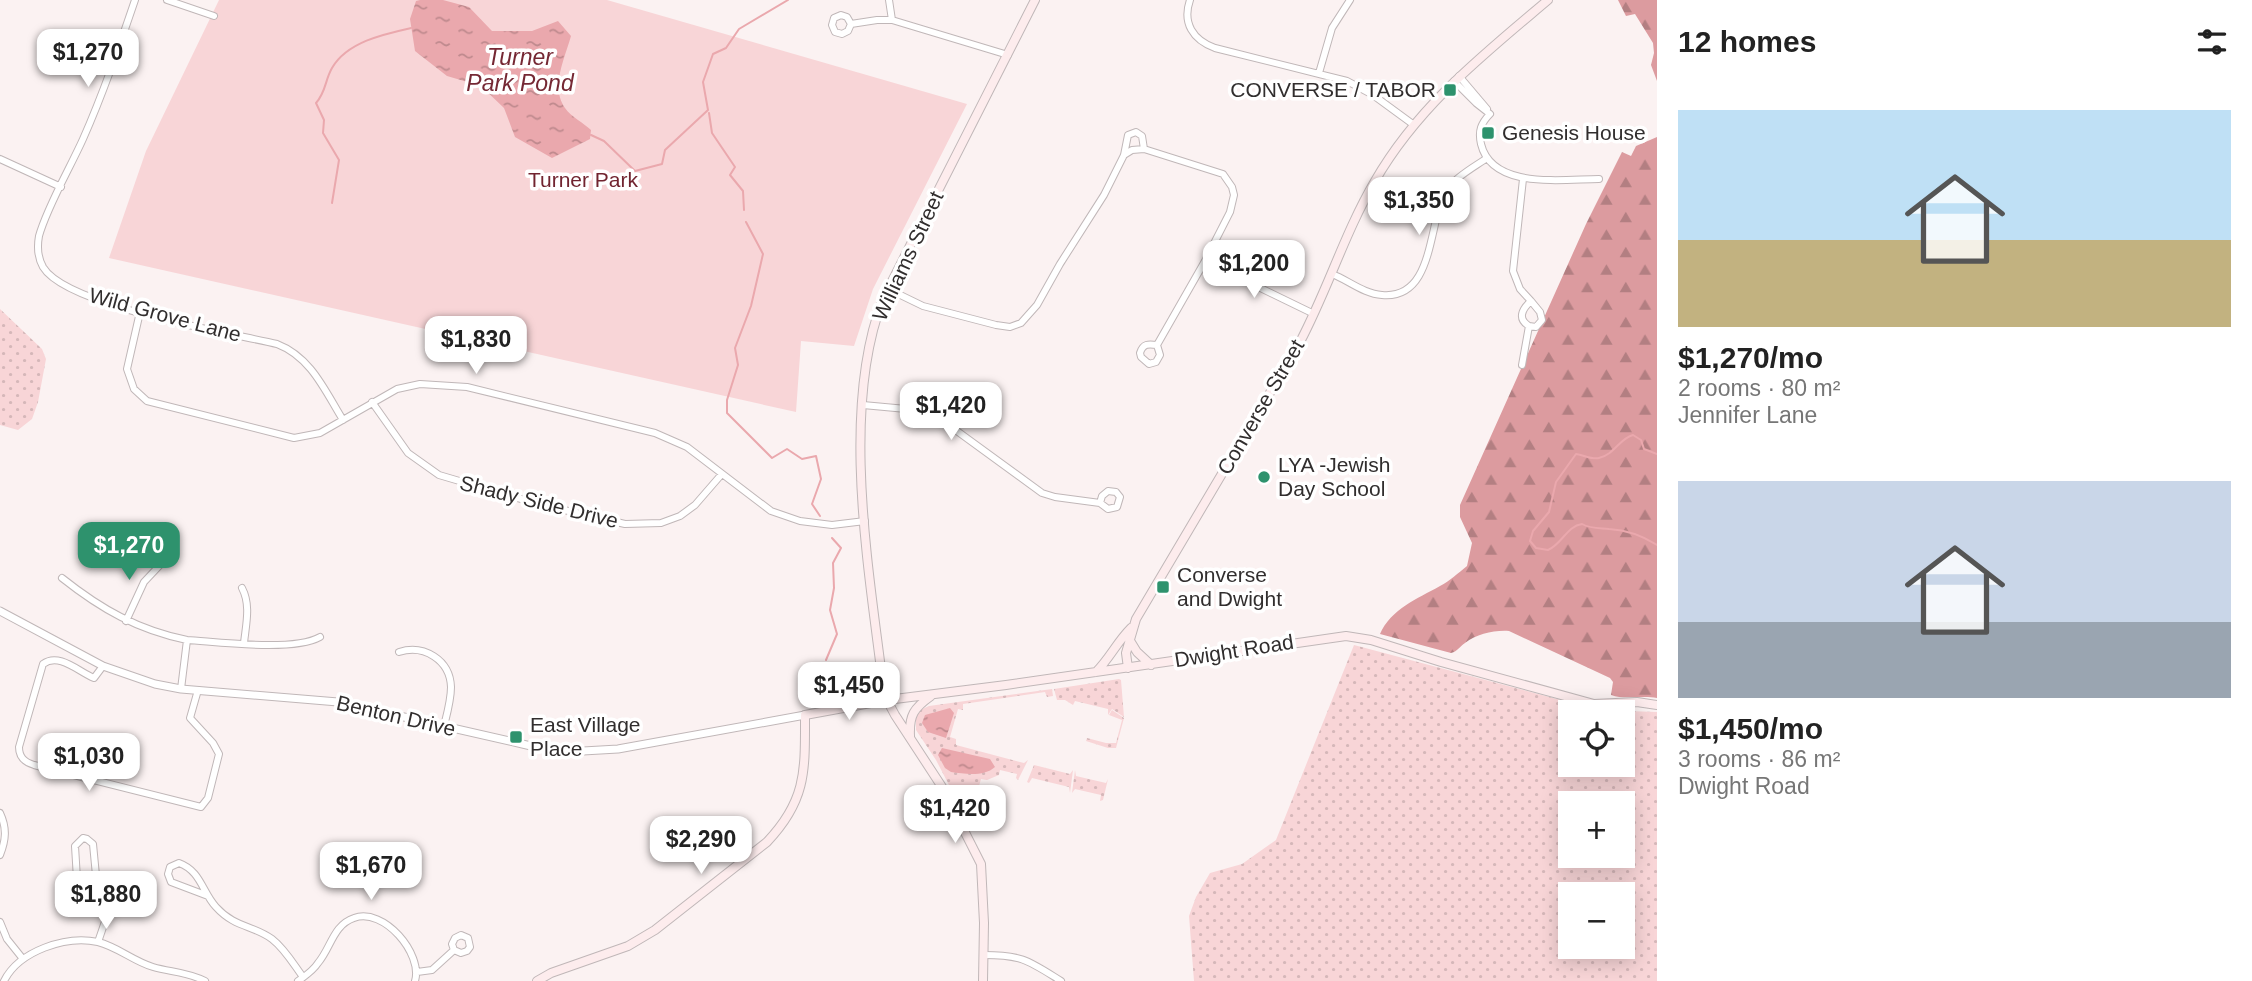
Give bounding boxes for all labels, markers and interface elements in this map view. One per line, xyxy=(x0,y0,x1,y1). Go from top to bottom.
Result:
icon: filters xyxy=(2193,23,2231,61)
text: 12 homes xyxy=(1678,25,1816,58)
pin: $1,270 xyxy=(31,29,145,89)
text: $1,270 xyxy=(53,39,123,65)
water label: Turner Park Pond xyxy=(466,44,575,96)
place label: CONVERSE / TABOR xyxy=(1230,78,1436,101)
marker: CONVERSE / TABOR xyxy=(1442,82,1458,98)
place label: Genesis House xyxy=(1502,121,1646,144)
marker: Genesis House xyxy=(1480,125,1496,141)
icon: home xyxy=(1892,156,2018,282)
park label: Turner Park xyxy=(528,168,639,191)
pin: $1,350 xyxy=(1362,177,1476,237)
street label: Williams Street xyxy=(868,187,948,324)
text: $1,350 xyxy=(1384,187,1454,213)
pin: $1,200 xyxy=(1197,240,1311,300)
text: $1,200 xyxy=(1219,250,1289,276)
street label: Wild Grove Lane xyxy=(87,283,244,346)
pin: $1,830 xyxy=(419,316,533,376)
text: $1,830 xyxy=(441,326,511,352)
street label: Converse Street xyxy=(1213,335,1309,478)
text: $1,270/mo xyxy=(1678,341,1823,374)
text: 2 rooms · 80 m² xyxy=(1678,375,1840,401)
pin: $1,420 xyxy=(894,382,1008,442)
text: $1,420 xyxy=(916,392,986,418)
text: Jennifer Lane xyxy=(1678,402,1817,428)
place label: LYA -Jewish Day School xyxy=(1278,453,1390,500)
marker: LYA -Jewish Day School xyxy=(1256,469,1272,485)
street label: Shady Side Drive xyxy=(458,471,621,532)
pin: $1,270 xyxy=(72,522,186,582)
icon: home xyxy=(1892,527,2018,653)
text: $1,270 xyxy=(94,532,164,558)
place label: Converse and Dwight xyxy=(1177,563,1282,610)
marker: Converse and Dwight xyxy=(1155,579,1171,595)
street label: Dwight Road xyxy=(1173,630,1295,671)
pin: $1,450 xyxy=(792,662,906,722)
text: $1,450 xyxy=(814,672,884,698)
street label: Benton Drive xyxy=(334,691,458,740)
map controls xyxy=(1558,700,1635,959)
button: locate xyxy=(1558,700,1635,777)
text: $1,450/mo xyxy=(1678,712,1823,745)
place label: East Village Place xyxy=(530,713,641,760)
marker: East Village Place xyxy=(508,729,524,745)
pin: $1,030 xyxy=(32,734,146,793)
text: $1,030 xyxy=(54,743,124,769)
text: 3 rooms · 86 m² xyxy=(1678,746,1840,772)
text: Dwight Road xyxy=(1678,773,1810,799)
pin: $1,420 xyxy=(898,786,1012,845)
button: + xyxy=(1558,791,1635,868)
text: $1,420 xyxy=(920,795,990,821)
pin: $2,290 xyxy=(644,816,758,876)
text: $2,290 xyxy=(666,826,736,852)
pin: $1,670 xyxy=(314,842,428,902)
text: $1,670 xyxy=(336,852,406,878)
pin: $1,880 xyxy=(49,872,163,931)
text: $1,880 xyxy=(71,881,141,907)
button: − xyxy=(1558,882,1635,959)

